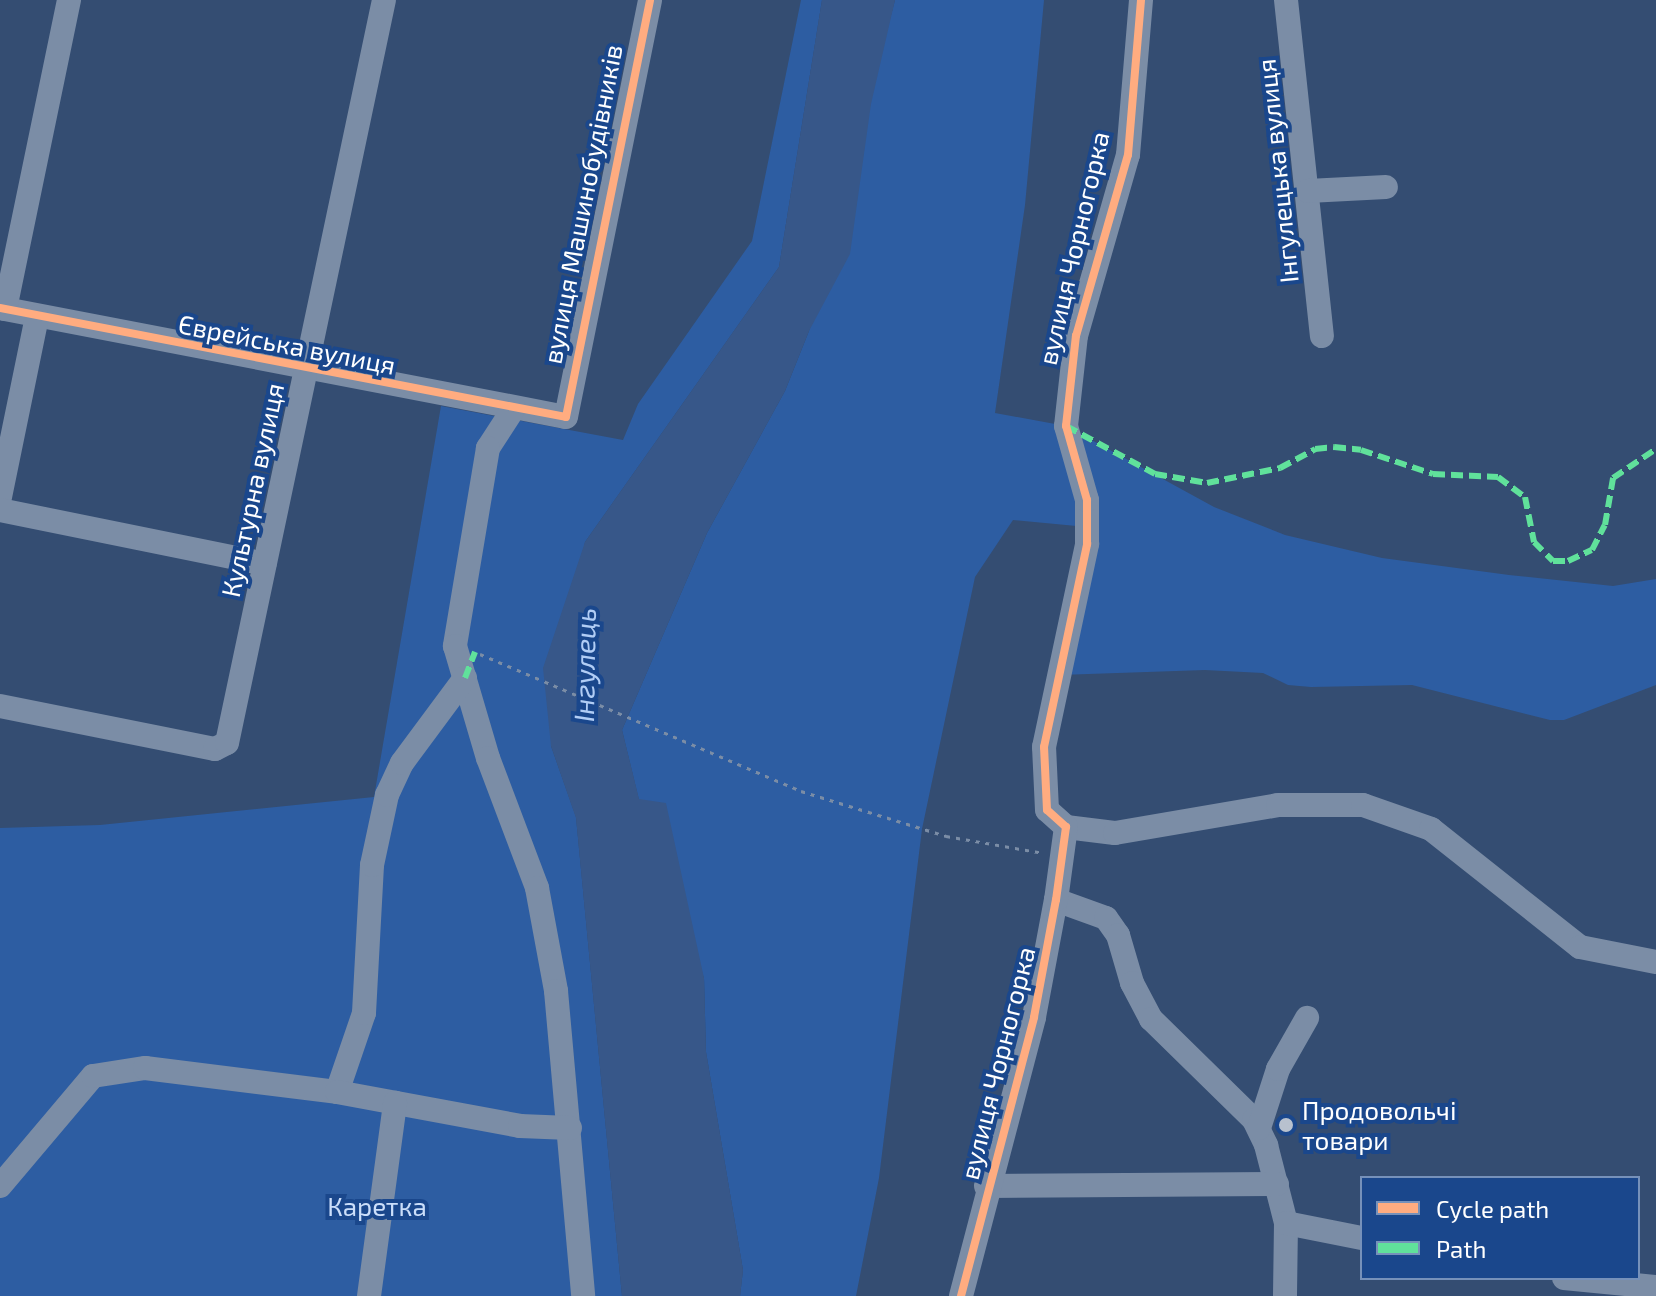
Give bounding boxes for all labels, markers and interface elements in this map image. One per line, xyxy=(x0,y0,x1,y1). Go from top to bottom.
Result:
street label: вулиця Машинобудівників xyxy=(536,42,628,366)
street label: Інгулецька вулиця xyxy=(1250,57,1304,285)
street label: вулиця Чорногорка xyxy=(1031,128,1115,368)
street label: Єврейська вулиця xyxy=(176,308,398,380)
street label: Культурна вулиця xyxy=(214,380,290,600)
water label: Інгулець xyxy=(566,608,602,722)
street label: вулиця Чорногорка xyxy=(953,943,1041,1183)
place label: Продовольчі товари xyxy=(1302,1094,1456,1156)
marker: Продовольчі товари xyxy=(1277,1116,1295,1134)
legend xyxy=(1360,1176,1640,1280)
park label: Каретка xyxy=(327,1190,427,1222)
text: Cycle path xyxy=(1436,1194,1549,1223)
text: Path xyxy=(1436,1234,1486,1263)

